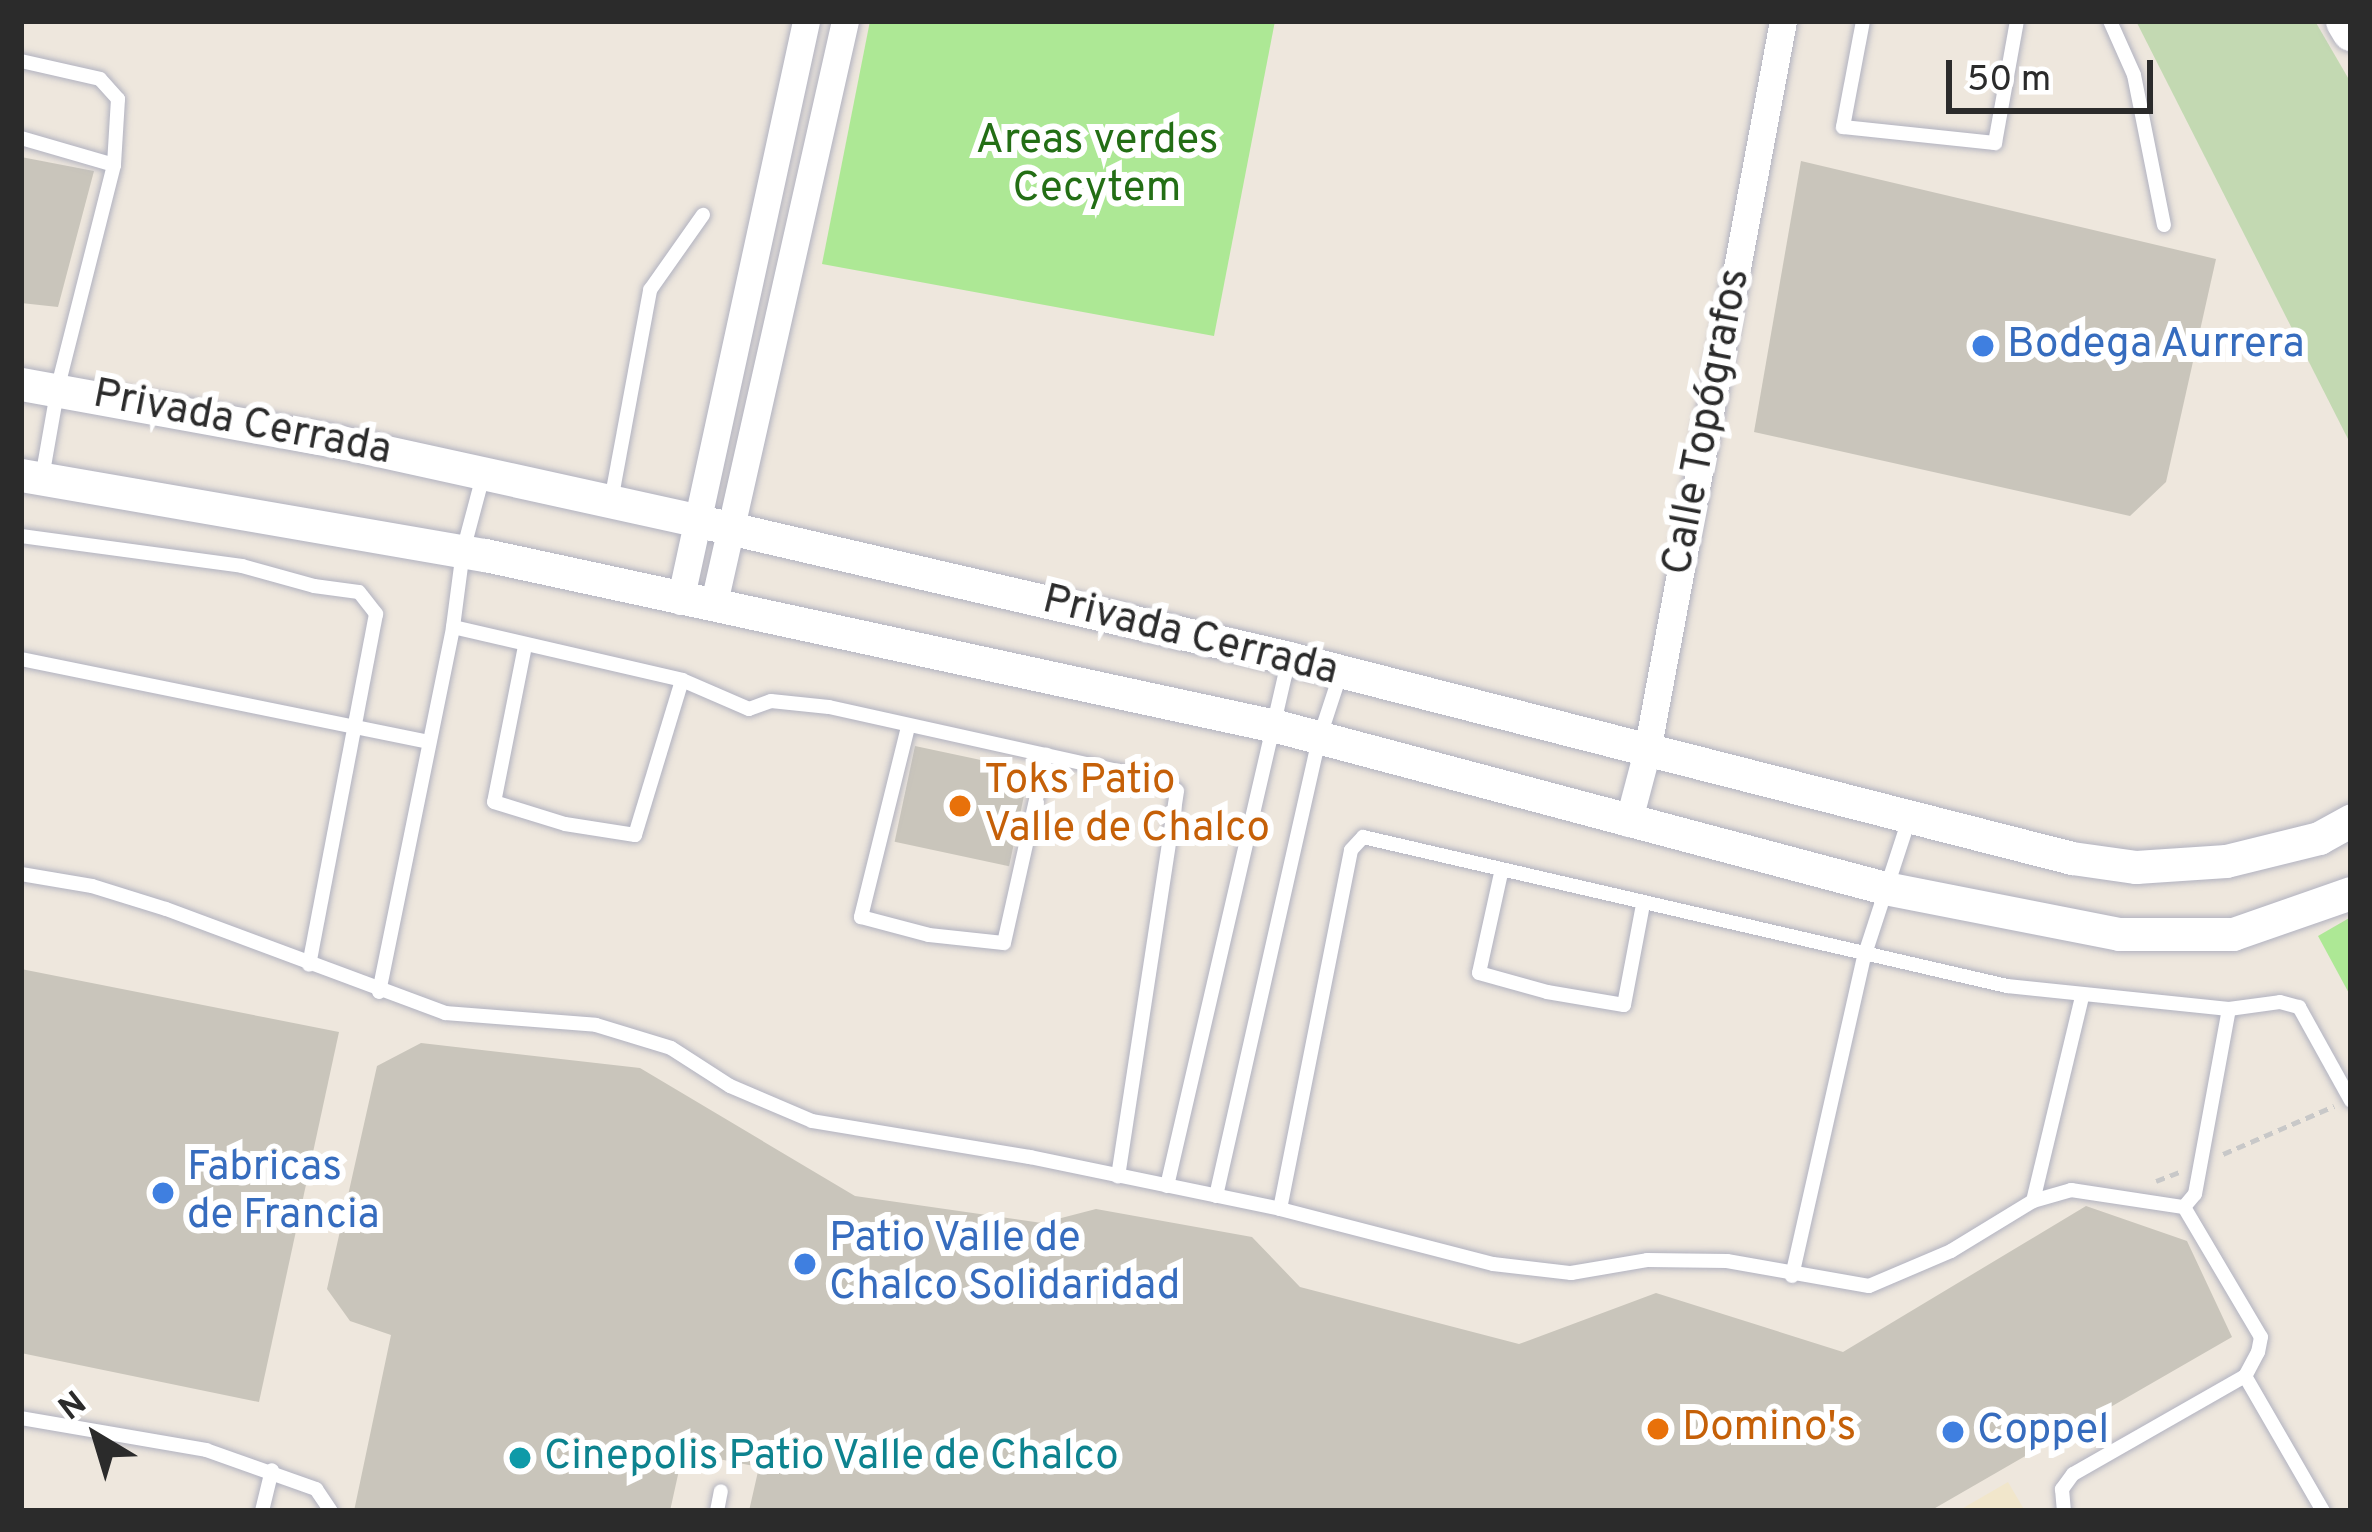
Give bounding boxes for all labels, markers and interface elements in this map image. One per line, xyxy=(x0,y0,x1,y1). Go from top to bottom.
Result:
scale bar xyxy=(1952,36,2159,110)
text: 50 m xyxy=(1967,58,2051,104)
park label: Areas verdes Cecytem xyxy=(976,117,1218,216)
street label: Calle Topógrafos xyxy=(1653,264,1763,580)
place label: Bodega Aurrera xyxy=(2007,321,2306,371)
marker: Bodega Aurrera xyxy=(1970,333,1996,359)
street label: Privada Cerrada xyxy=(89,370,395,478)
street label: Privada Cerrada xyxy=(1037,576,1343,698)
place label: Toks Patio Valle de Chalco xyxy=(984,757,1270,856)
marker: Toks Patio Valle de Chalco xyxy=(947,793,973,819)
place label: Fabricas de Francia xyxy=(187,1144,380,1242)
marker: Fabricas de Francia xyxy=(150,1180,176,1206)
place label: Patio Valle de Chalco Solidaridad xyxy=(829,1215,1180,1314)
marker: Patio Valle de Chalco Solidaridad xyxy=(792,1251,818,1277)
north arrow xyxy=(36,1376,156,1496)
text: N xyxy=(52,1384,96,1431)
place label: Domino's xyxy=(1682,1404,1856,1454)
place label: Coppel xyxy=(1977,1407,2109,1457)
marker: Domino's xyxy=(1645,1416,1671,1442)
marker: Coppel xyxy=(1940,1419,1966,1445)
place label: Cinepolis Patio Valle de Chalco xyxy=(544,1433,1120,1483)
marker: Cinepolis Patio Valle de Chalco xyxy=(507,1445,533,1471)

